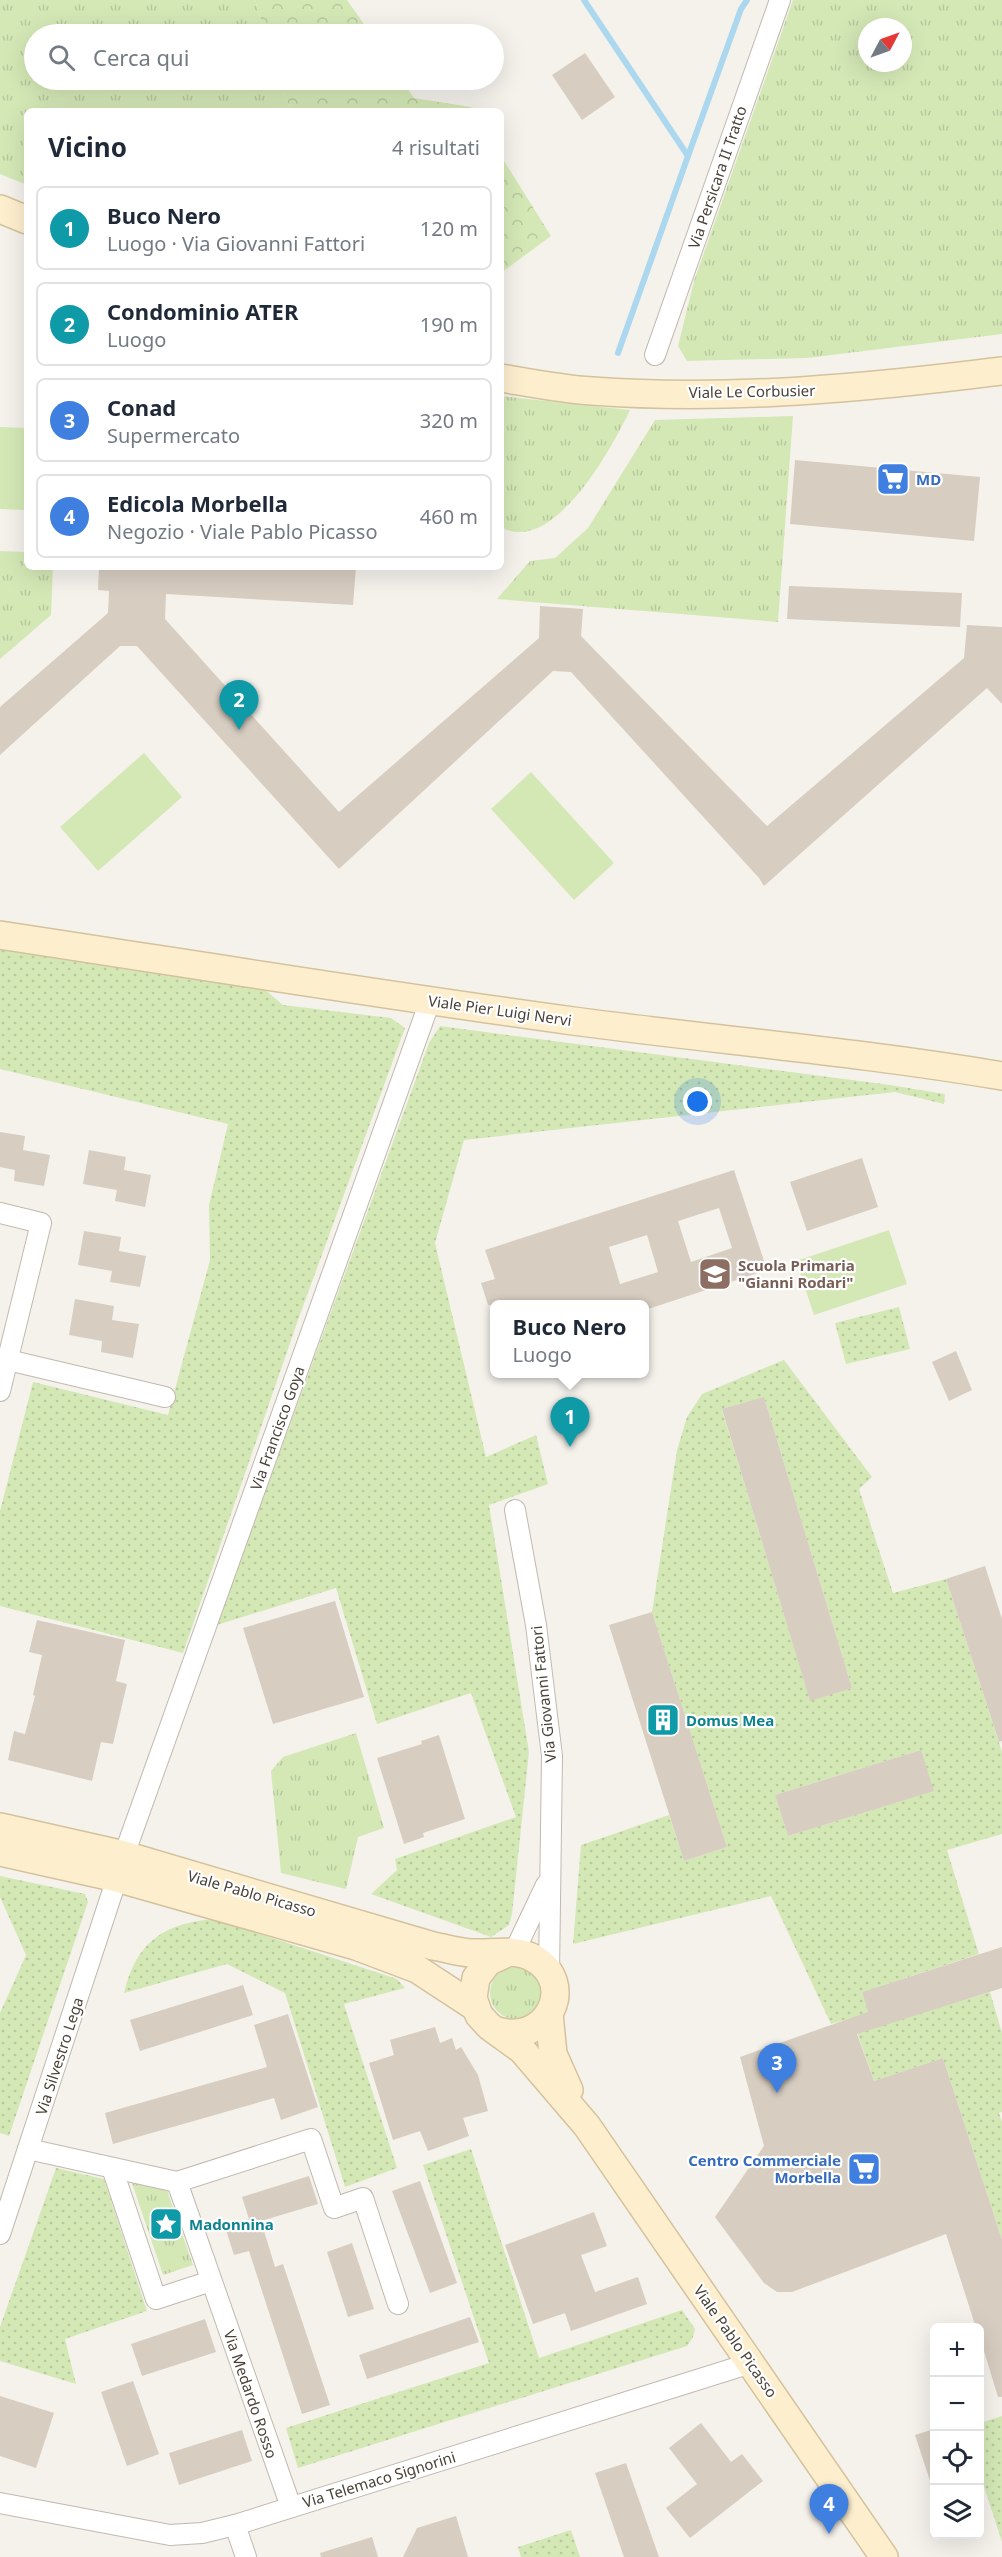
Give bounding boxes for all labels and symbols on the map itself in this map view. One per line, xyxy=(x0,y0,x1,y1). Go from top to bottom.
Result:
north arrow xyxy=(858,18,912,72)
street label: Via Persicara II Tratto xyxy=(683,103,751,251)
street label: Viale Le Corbusier xyxy=(688,380,816,402)
supermarket icon: MD xyxy=(875,461,911,497)
place label: MD xyxy=(916,469,941,489)
pin: 2 xyxy=(220,680,258,730)
street label: Viale Pier Luigi Nervi xyxy=(427,990,573,1030)
your location xyxy=(683,1087,712,1116)
place label: Scuola Primaria "Gianni Rodari" xyxy=(738,1255,855,1292)
school or university icon: Scuola Primaria "Gianni Rodari" xyxy=(697,1256,733,1292)
street label: Via Francisco Goya xyxy=(245,1363,309,1493)
pin: 1 xyxy=(550,1398,590,1447)
street label: Via Giovanni Fattori xyxy=(526,1625,560,1763)
building icon: Domus Mea xyxy=(645,1702,681,1738)
place label: Domus Mea xyxy=(686,1710,774,1730)
street label: Viale Pablo Picasso xyxy=(185,1865,319,1921)
street label: Via Silvestro Lega xyxy=(31,1995,87,2117)
pin: 3 xyxy=(758,2044,796,2093)
place label: Centro Commerciale Morbella xyxy=(688,2150,841,2187)
supermarket icon: Centro Commerciale Morbella xyxy=(846,2151,882,2187)
place icon: Madonnina xyxy=(148,2206,184,2242)
place label: Madonnina xyxy=(189,2214,274,2234)
street label: Viale Pablo Picasso xyxy=(690,2281,782,2401)
street label: Via Medardo Rosso xyxy=(220,2327,282,2461)
street label: Via Telemaco Signorini xyxy=(300,2446,458,2512)
pin: 4 xyxy=(810,2484,848,2534)

